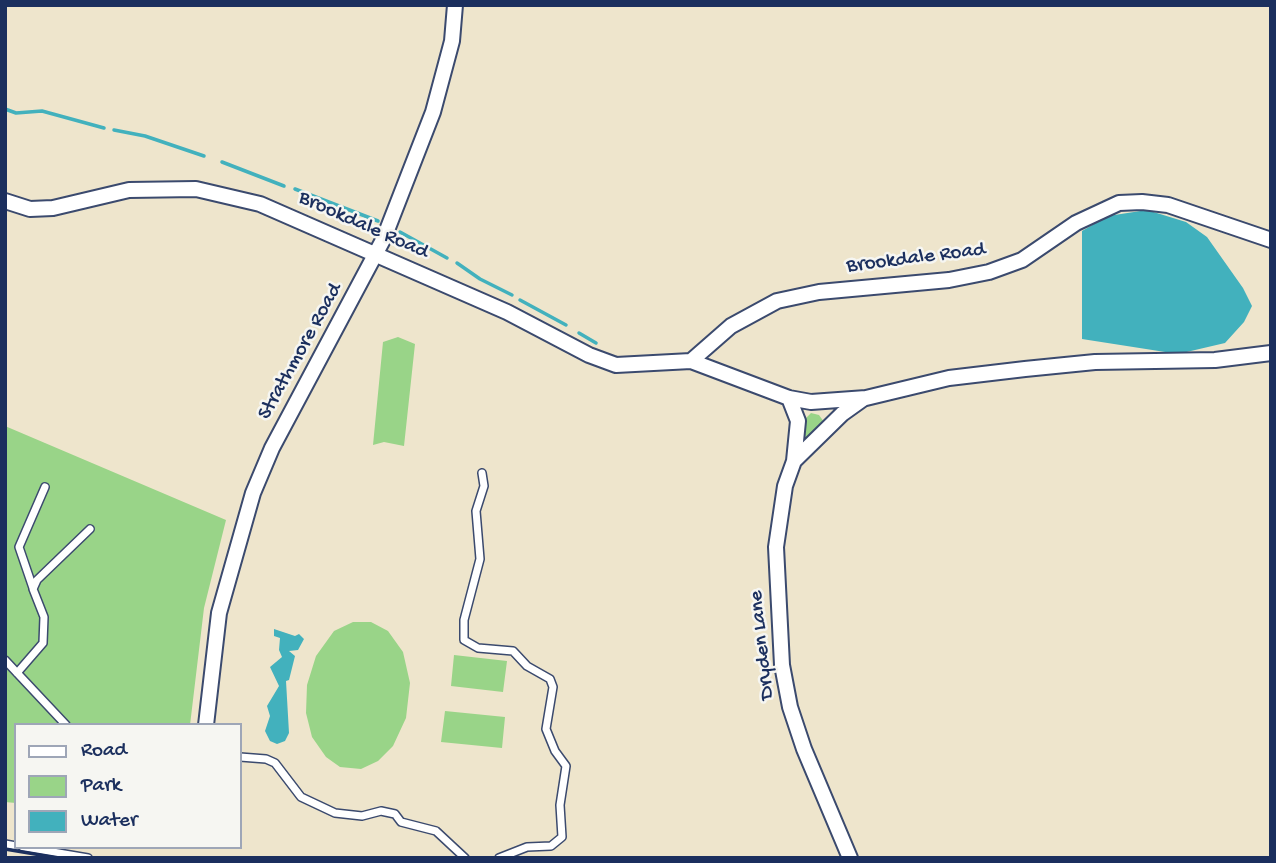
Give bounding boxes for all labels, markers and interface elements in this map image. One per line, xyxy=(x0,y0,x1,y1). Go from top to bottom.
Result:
street label: Brookdale Road xyxy=(294,186,432,266)
street label: Brookdale Road xyxy=(845,238,987,280)
street label: Strathmore Road xyxy=(253,279,349,425)
street label: Dryden Lane xyxy=(745,589,781,701)
legend xyxy=(14,723,242,849)
text: Road xyxy=(81,739,127,764)
text: Park xyxy=(81,774,121,799)
text: Water xyxy=(81,809,137,834)

